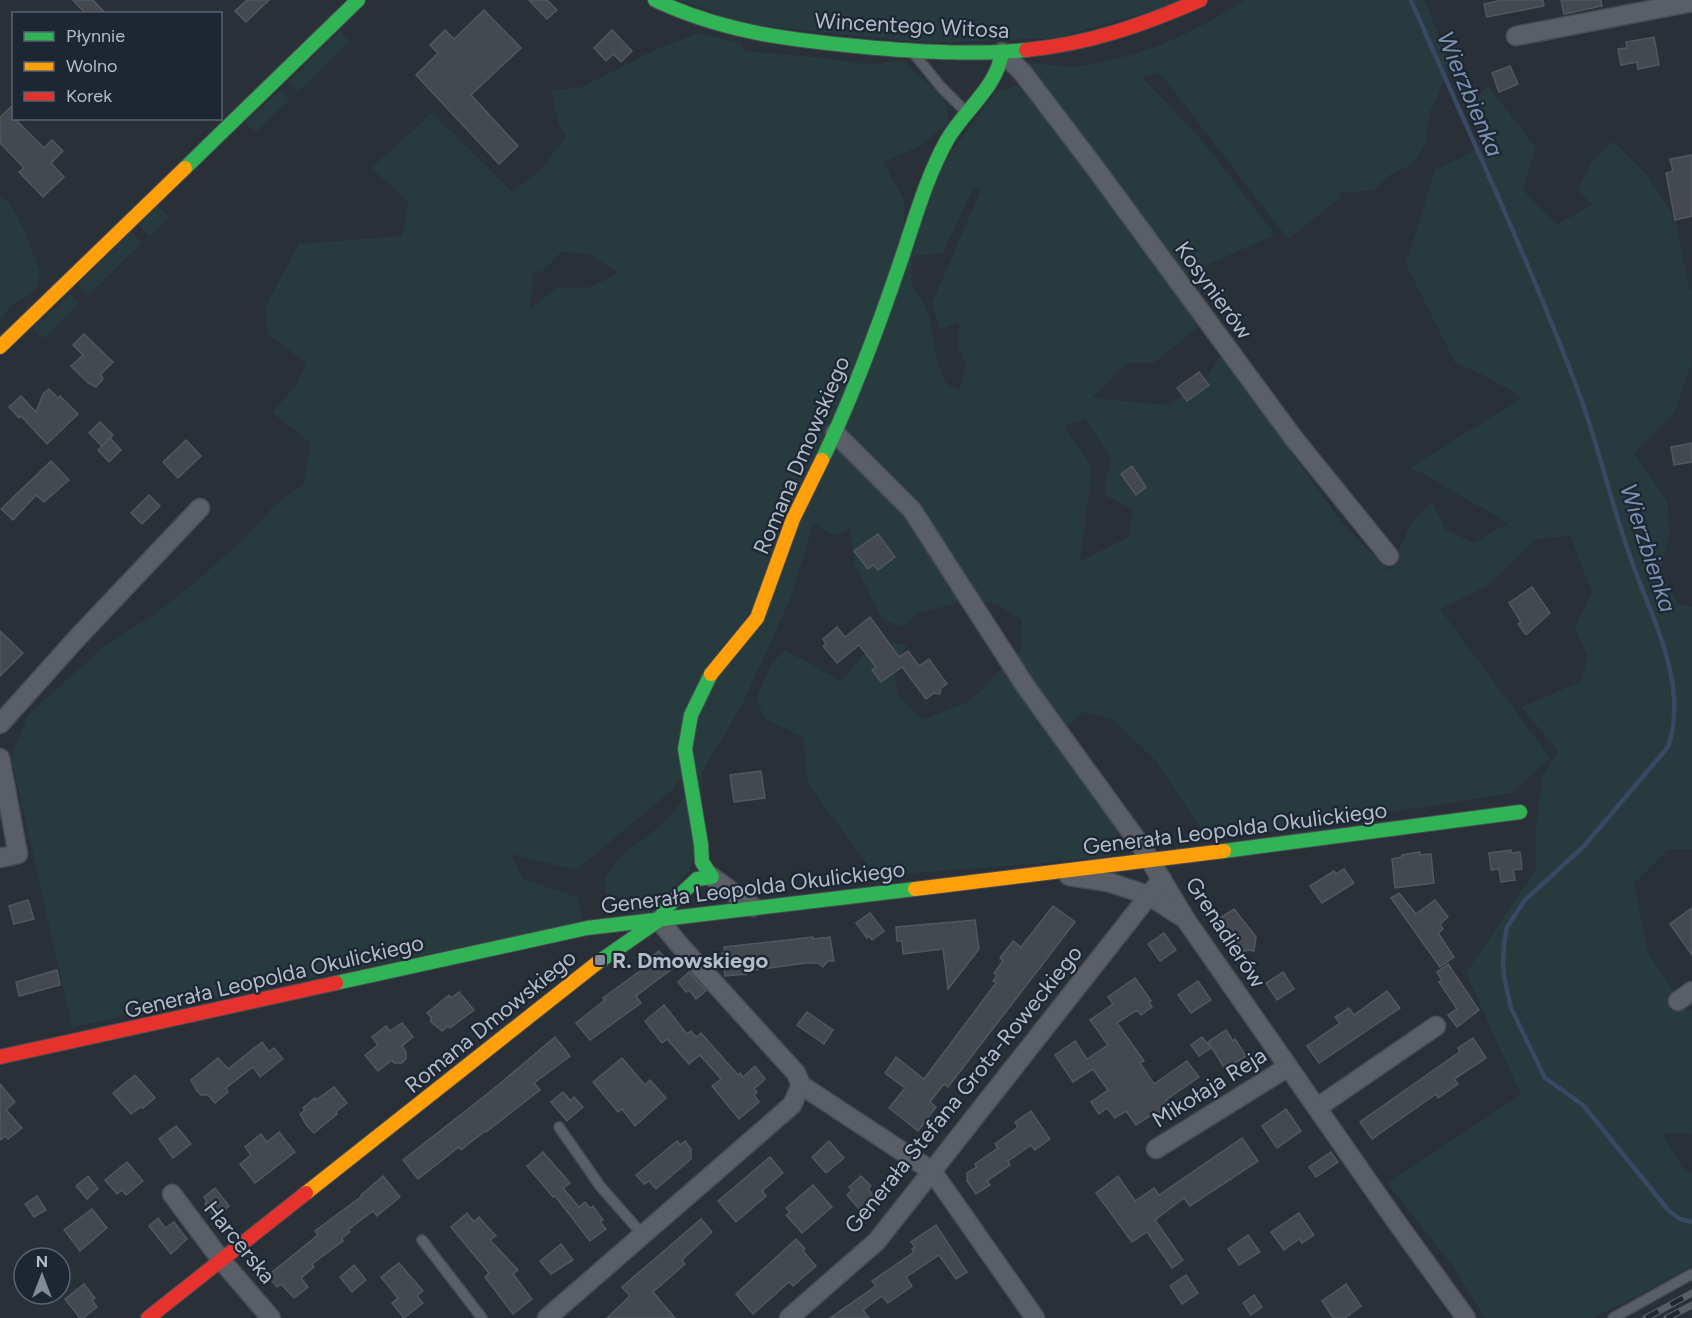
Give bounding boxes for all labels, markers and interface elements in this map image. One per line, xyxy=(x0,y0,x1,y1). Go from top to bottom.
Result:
street label: Wincentego Witosa xyxy=(814,7,1010,44)
legend xyxy=(12,12,222,120)
text: Płynnie xyxy=(66,25,125,47)
water label: Wierzbienka xyxy=(1431,27,1510,161)
text: Wolno xyxy=(66,55,117,77)
text: Korek xyxy=(66,85,112,107)
street label: Kosynierów xyxy=(1169,236,1259,345)
street label: Romana Dmowskiego xyxy=(747,352,855,558)
water label: Wierzbienka xyxy=(1614,480,1683,616)
street label: Generała Leopolda Okulickiego xyxy=(1081,796,1389,861)
street label: Generała Leopolda Okulickiego xyxy=(599,855,907,920)
street label: Grenadierów xyxy=(1180,872,1272,993)
street label: Generała Leopolda Okulickiego xyxy=(122,929,426,1024)
street label: Generała Stefana Grota-Roweckiego xyxy=(839,940,1088,1239)
street label: Romana Dmowskiego xyxy=(399,944,581,1099)
place label: R. Dmowskiego xyxy=(612,947,768,974)
marker: R. Dmowskiego xyxy=(593,953,607,967)
street label: Mikołaja Reja xyxy=(1147,1042,1271,1133)
street label: Harcerska xyxy=(198,1196,281,1289)
north arrow xyxy=(12,1246,72,1306)
text: N xyxy=(36,1252,48,1271)

